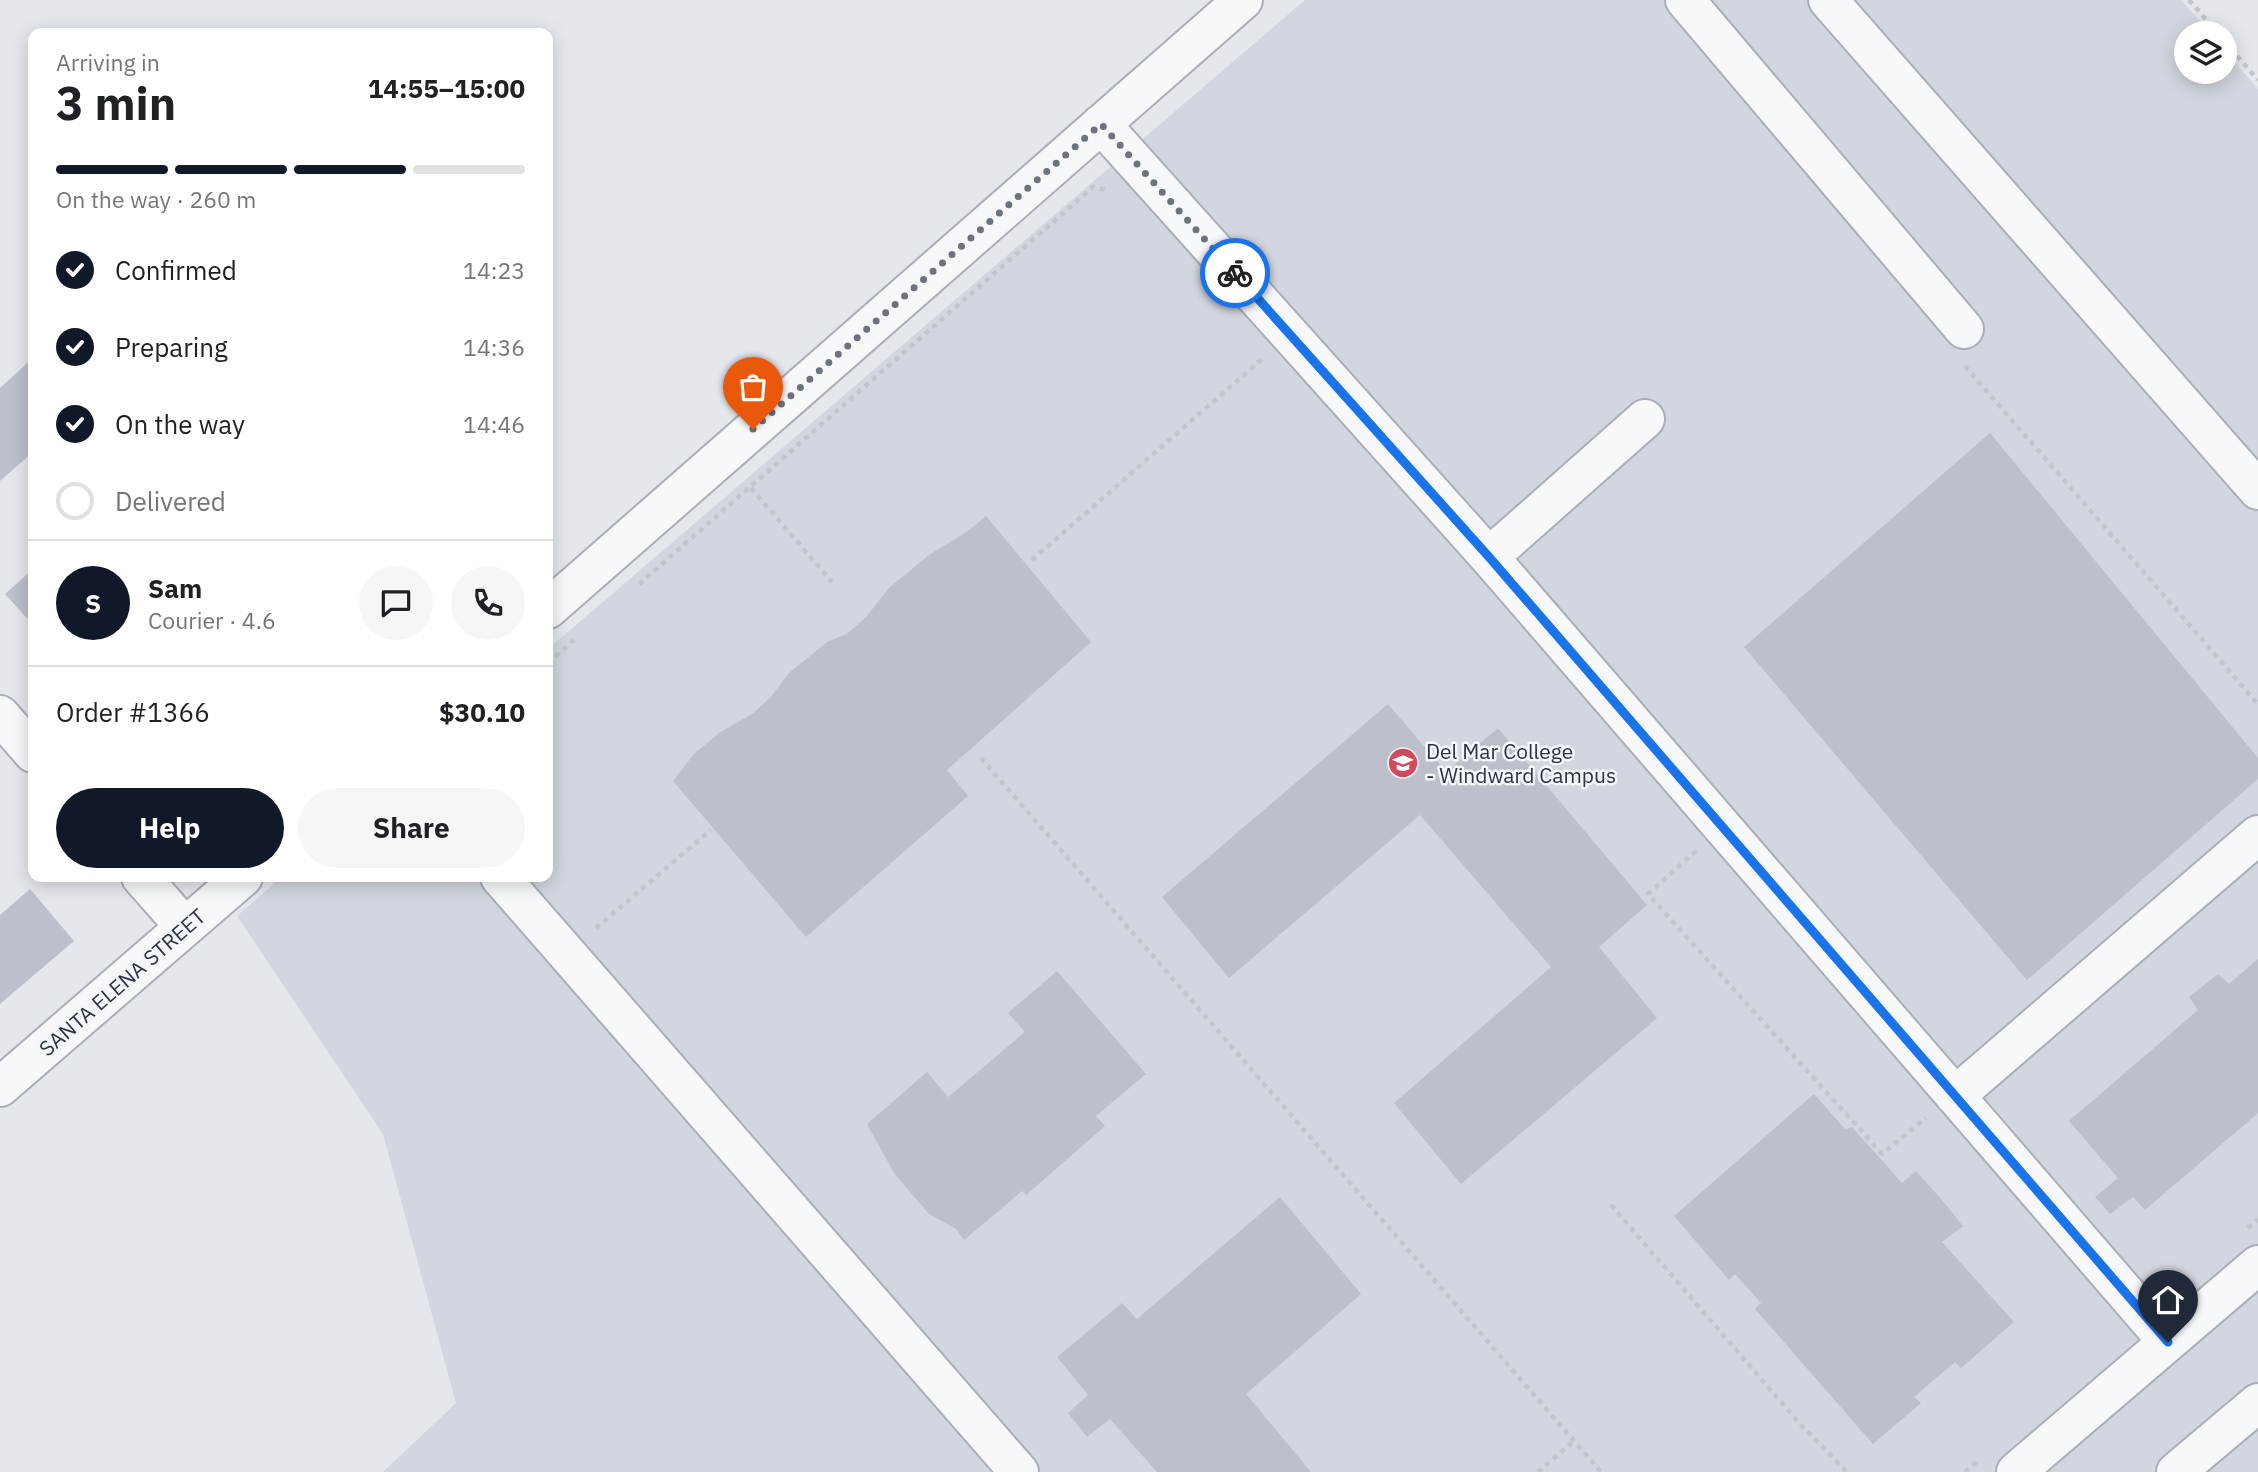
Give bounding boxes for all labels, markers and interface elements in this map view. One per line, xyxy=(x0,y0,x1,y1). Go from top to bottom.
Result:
map controls xyxy=(2174,21,2237,84)
button: layers xyxy=(2174,21,2237,84)
text: Arriving in xyxy=(56,47,160,77)
text: 14:55–15:00 xyxy=(368,71,525,105)
text: 3 min xyxy=(56,73,176,133)
text: On the way · 260 m xyxy=(56,184,256,214)
courier xyxy=(1200,238,1270,308)
icon: check xyxy=(56,251,94,289)
text: Confirmed xyxy=(115,253,237,287)
icon: bike xyxy=(1216,254,1254,292)
text: 14:23 xyxy=(463,255,525,285)
icon: check xyxy=(56,328,94,366)
text: Preparing xyxy=(115,330,228,364)
text: 14:36 xyxy=(463,332,525,362)
pin xyxy=(723,357,783,429)
icon: bag xyxy=(734,368,772,406)
icon: check xyxy=(56,405,94,443)
text: On the way xyxy=(115,407,245,441)
text: 14:46 xyxy=(463,409,525,439)
text: Delivered xyxy=(115,484,226,518)
button: chat xyxy=(359,566,433,640)
button: phone xyxy=(451,566,525,640)
text: Sam xyxy=(148,571,202,605)
text: S xyxy=(85,586,101,620)
text: Courier · 4.6 xyxy=(148,605,276,635)
text: Order #1366 xyxy=(56,695,210,729)
text: $30.10 xyxy=(439,695,525,729)
place label: Del Mar College - Windward Campus xyxy=(1426,737,1616,789)
school or university icon: Del Mar College - Windward Campus xyxy=(1386,746,1420,780)
button: Help xyxy=(56,788,284,868)
button: Share xyxy=(298,788,525,868)
street label: SANTA ELENA STREET xyxy=(33,902,211,1062)
pin xyxy=(2138,1270,2198,1342)
icon: home xyxy=(2149,1281,2187,1319)

